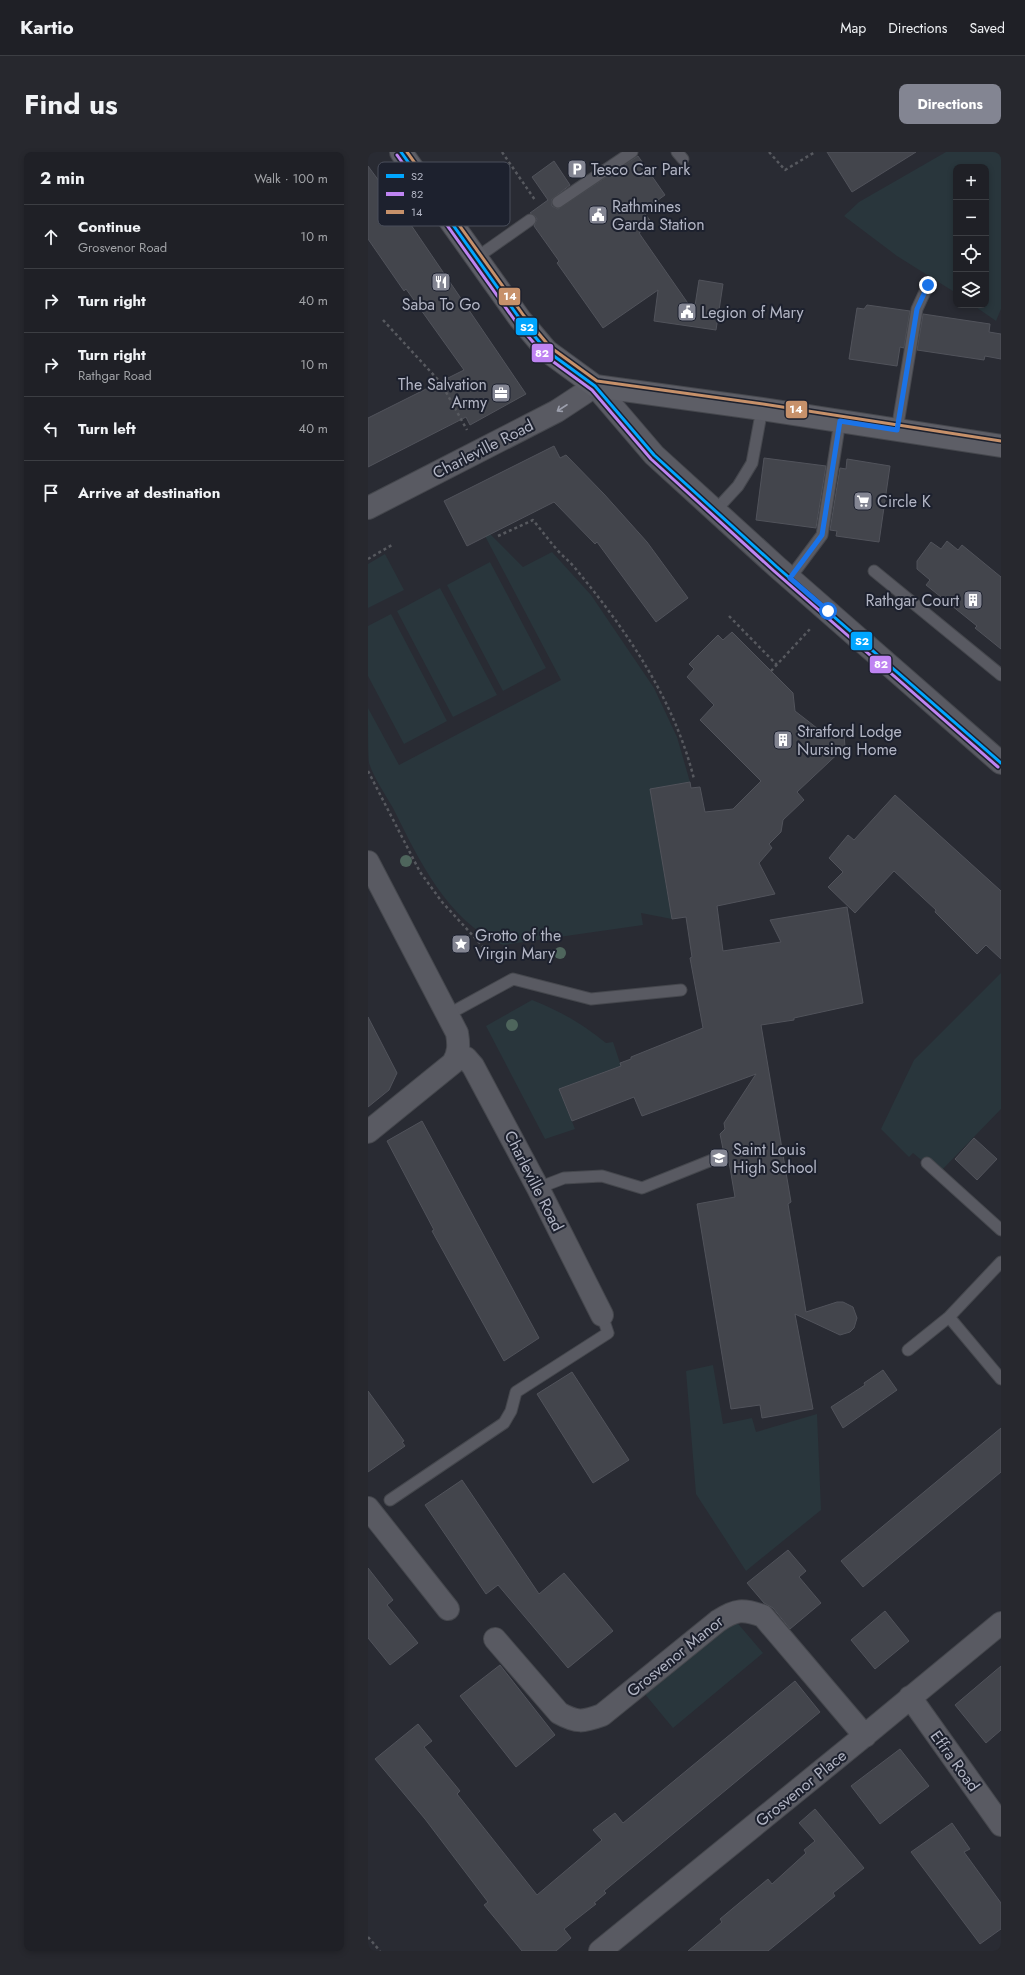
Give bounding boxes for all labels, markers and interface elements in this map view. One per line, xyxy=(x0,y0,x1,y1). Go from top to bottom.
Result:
text: Kartio xyxy=(20,14,74,41)
text: Map xyxy=(840,18,866,38)
text: Directions xyxy=(888,18,948,38)
text: Saved xyxy=(970,18,1005,38)
text: Find us xyxy=(24,84,118,125)
button: Directions xyxy=(899,84,1001,124)
parking icon: Tesco Car Park xyxy=(566,158,588,180)
place label: Tesco Car Park xyxy=(591,158,691,181)
legend xyxy=(378,162,510,226)
map controls xyxy=(953,164,989,308)
button: + xyxy=(953,164,989,200)
text: 2 min xyxy=(40,166,85,190)
text: S2 xyxy=(411,168,423,184)
text: Walk · 100 m xyxy=(254,169,328,188)
text: 82 xyxy=(411,186,423,202)
place label: Rathmines Garda Station xyxy=(612,195,705,236)
button: − xyxy=(953,200,989,236)
text: 14 xyxy=(411,204,423,220)
public building icon: Rathmines Garda Station xyxy=(587,204,609,226)
text: Continue xyxy=(78,216,141,238)
icon: ahead xyxy=(40,226,62,248)
text: 10 m xyxy=(300,227,328,246)
button: locate xyxy=(953,236,989,272)
text: Grosvenor Road xyxy=(78,238,167,257)
restaurant icon: Saba To Go xyxy=(430,271,452,293)
button: layers xyxy=(953,272,989,308)
route end xyxy=(919,276,937,294)
line badge: 14 xyxy=(498,287,521,306)
text: 14 xyxy=(503,288,517,304)
icon: right xyxy=(40,290,62,312)
text: Turn right xyxy=(78,290,146,312)
text: 40 m xyxy=(299,291,328,310)
place label: Saba To Go xyxy=(402,293,481,316)
public building icon: Legion of Mary xyxy=(676,301,698,323)
place label: Legion of Mary xyxy=(701,301,804,324)
line badge: S2 xyxy=(515,317,538,336)
text: S2 xyxy=(520,319,534,335)
line badge: 82 xyxy=(531,343,554,363)
text: Turn right xyxy=(78,344,146,366)
text: 82 xyxy=(535,345,549,361)
icon: right xyxy=(40,354,62,376)
text: 10 m xyxy=(300,355,328,374)
text: Rathgar Road xyxy=(78,366,152,385)
place label: The Salvation Army xyxy=(398,373,488,414)
office icon: The Salvation Army xyxy=(490,382,512,404)
line badge: 14 xyxy=(785,400,808,419)
text: 14 xyxy=(789,401,803,417)
one-way arrow xyxy=(557,404,568,412)
street label: Charleville Road xyxy=(429,414,537,484)
icon: left xyxy=(40,418,62,440)
text: Turn left xyxy=(78,418,136,440)
text: 40 m xyxy=(299,419,328,438)
icon: arrive xyxy=(40,482,62,504)
text: Arrive at destination xyxy=(78,482,220,504)
supermarket icon: Circle K xyxy=(852,490,874,512)
place label: Circle K xyxy=(877,490,931,513)
place label: Rathgar Court xyxy=(866,589,959,612)
building icon: Rathgar Court xyxy=(962,589,984,611)
route start xyxy=(819,602,837,620)
line badge: S2 xyxy=(850,631,873,651)
text: S2 xyxy=(855,633,869,649)
line badge: 82 xyxy=(869,655,892,674)
text: 82 xyxy=(874,656,888,672)
place label: Stratford Lodge Nursing Home xyxy=(797,720,902,761)
building icon: Stratford Lodge Nursing Home xyxy=(772,729,794,751)
place label: Grotto of the Virgin Mary xyxy=(475,924,561,965)
place icon: Grotto of the Virgin Mary xyxy=(450,933,472,955)
street label: Charleville Road xyxy=(499,1127,569,1235)
place label: Saint Louis High School xyxy=(733,1138,817,1179)
school or university icon: Saint Louis High School xyxy=(708,1147,730,1169)
street label: Grosvenor Manor xyxy=(622,1609,729,1702)
street label: Effra Road xyxy=(925,1726,985,1796)
street label: Grosvenor Place xyxy=(751,1744,851,1832)

